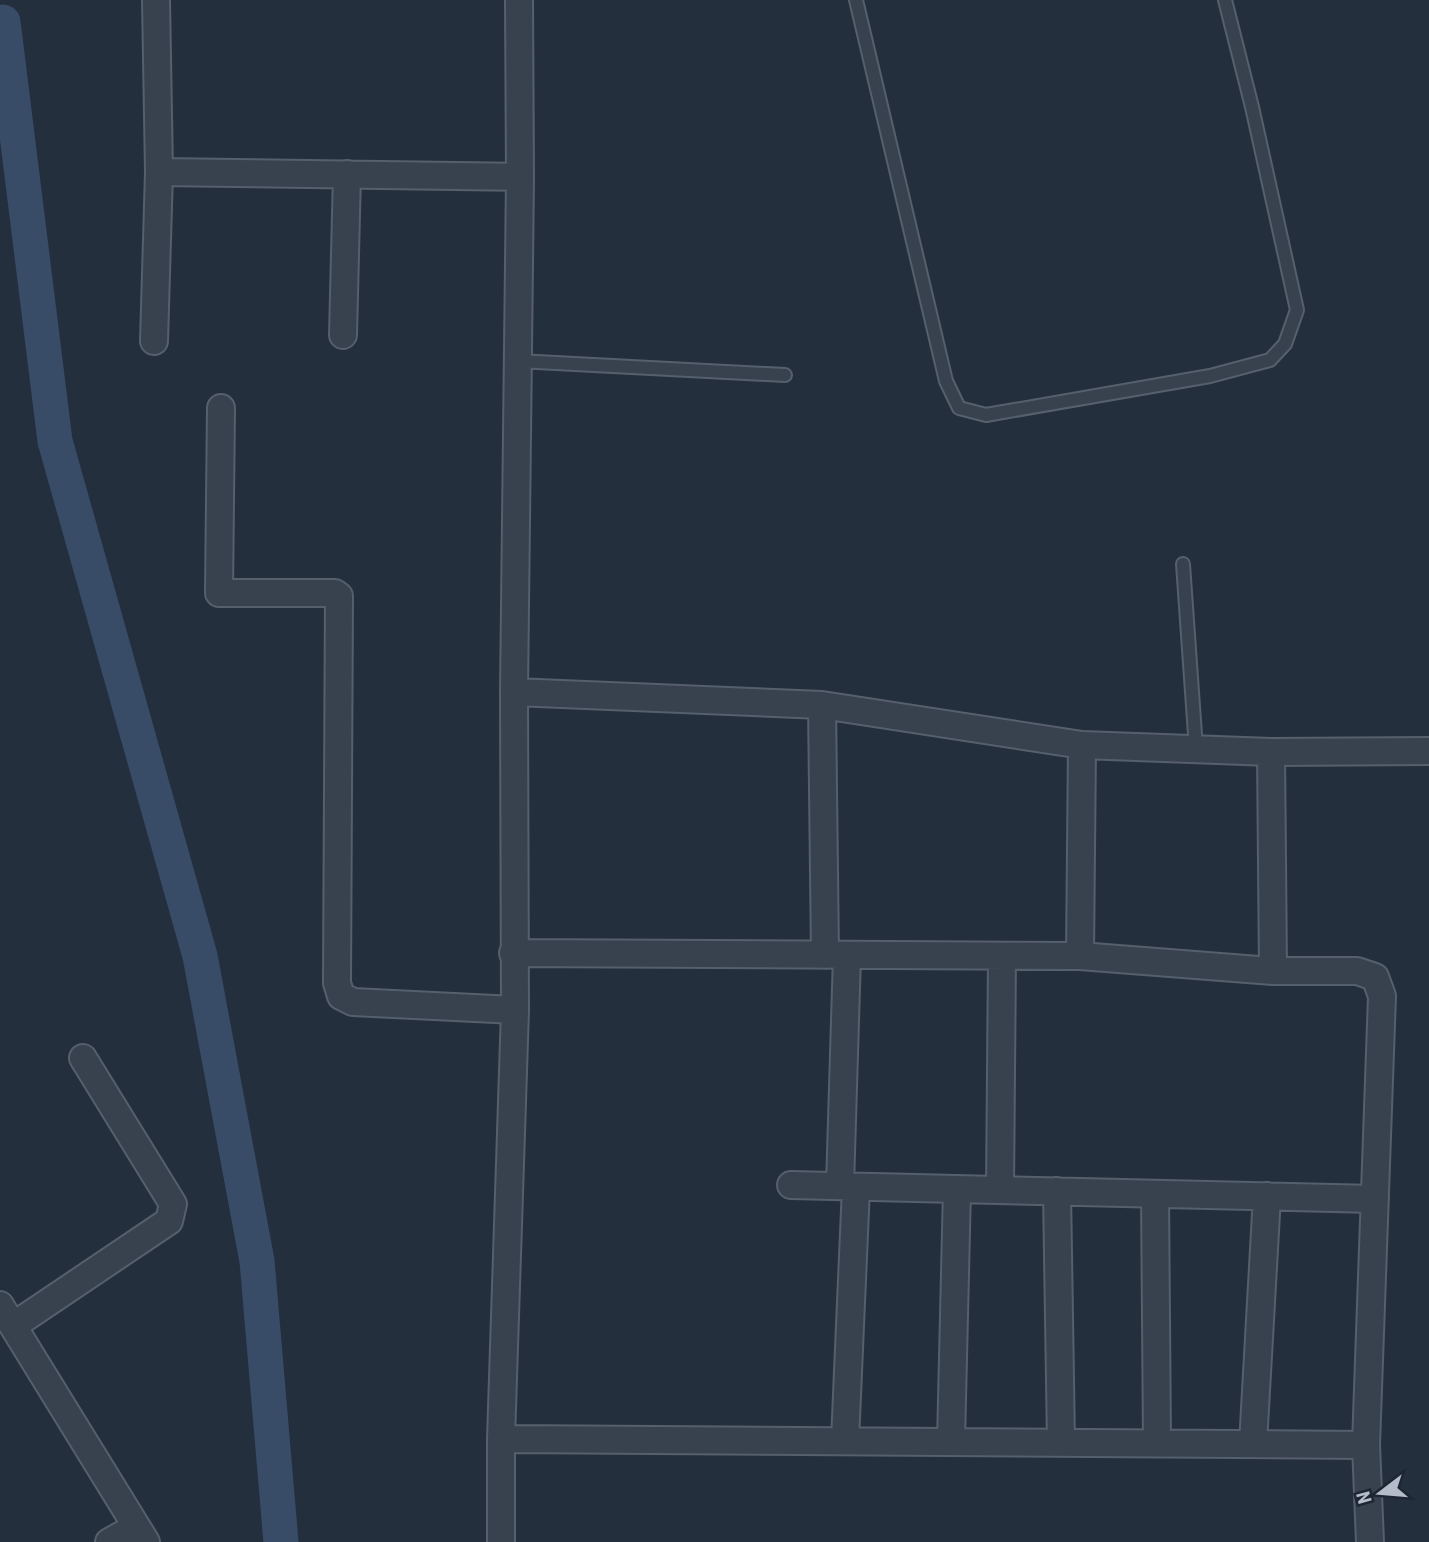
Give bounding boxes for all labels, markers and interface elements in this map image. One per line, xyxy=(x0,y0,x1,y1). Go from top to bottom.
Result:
north arrow xyxy=(1345,1458,1415,1528)
text: N xyxy=(1351,1489,1377,1506)

